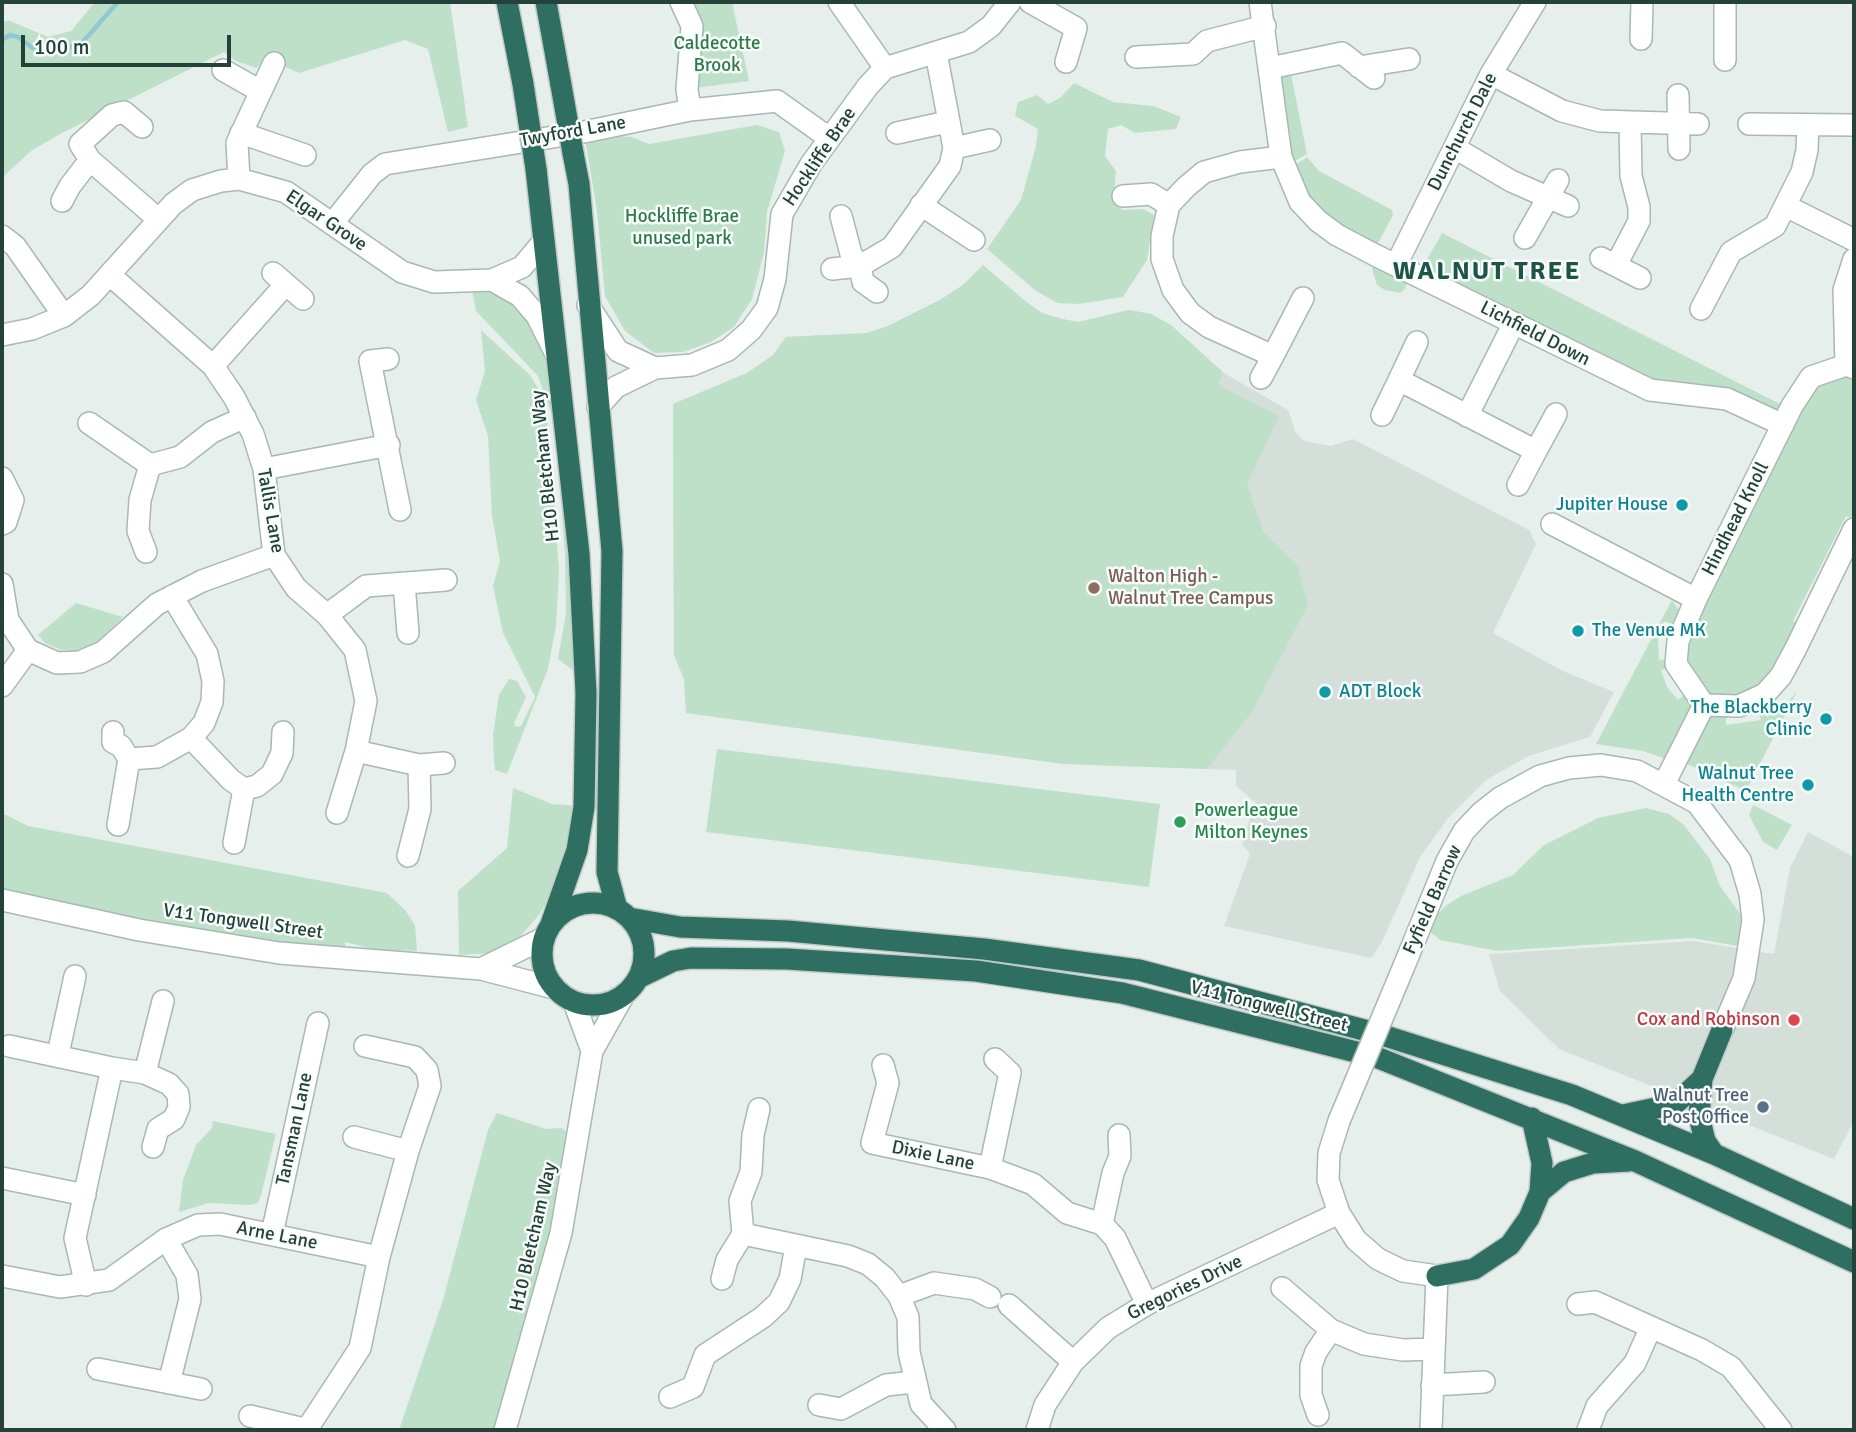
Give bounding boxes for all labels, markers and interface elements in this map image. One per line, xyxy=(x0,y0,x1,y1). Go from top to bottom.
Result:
scale bar xyxy=(24,21,234,65)
park label: Caldecotte Brook xyxy=(673,33,761,77)
text: 100 m xyxy=(34,34,89,60)
street label: Dunchurch Dale xyxy=(1423,69,1503,195)
street label: Hockliffe Brae xyxy=(779,103,861,211)
street label: Twyford Lane xyxy=(518,111,628,153)
street label: Elgar Grove xyxy=(281,185,371,257)
park label: Hockliffe Brae unused park xyxy=(625,206,739,250)
district label: WALNUT TREE xyxy=(1394,256,1580,288)
street label: Lichfield Down xyxy=(1476,297,1594,371)
street label: H10 Bletcham Way xyxy=(527,389,565,543)
street label: Hindhead Knoll xyxy=(1698,458,1774,580)
street label: Tallis Lane xyxy=(251,467,289,555)
place label: Jupiter House xyxy=(1556,494,1668,516)
marker: Jupiter House xyxy=(1674,497,1690,513)
place label: Walton High - Walnut Tree Campus xyxy=(1108,566,1273,610)
marker: Walton High - Walnut Tree Campus xyxy=(1086,580,1102,596)
place label: The Venue MK xyxy=(1592,620,1706,642)
marker: The Venue MK xyxy=(1570,623,1586,639)
place label: ADT Block xyxy=(1339,681,1421,703)
marker: ADT Block xyxy=(1317,684,1333,700)
place label: The Blackberry Clinic xyxy=(1691,697,1812,741)
marker: The Blackberry Clinic xyxy=(1818,711,1834,727)
place label: Walnut Tree Health Centre xyxy=(1682,763,1794,807)
marker: Walnut Tree Health Centre xyxy=(1800,777,1816,793)
place label: Powerleague Milton Keynes xyxy=(1194,800,1308,844)
marker: Powerleague Milton Keynes xyxy=(1172,814,1188,830)
street label: Fyfield Barrow xyxy=(1399,842,1467,958)
street label: V11 Tongwell Street xyxy=(162,899,324,945)
street label: V11 Tongwell Street xyxy=(1188,976,1350,1038)
place label: Cox and Robinson xyxy=(1637,1009,1780,1031)
marker: Cox and Robinson xyxy=(1786,1012,1802,1028)
street label: Tansman Lane xyxy=(272,1070,318,1188)
place label: Walnut Tree Post Office xyxy=(1653,1085,1749,1129)
marker: Walnut Tree Post Office xyxy=(1755,1099,1771,1115)
street label: Dixie Lane xyxy=(889,1136,977,1176)
street label: H10 Bletcham Way xyxy=(506,1160,562,1314)
street label: Arne Lane xyxy=(235,1217,319,1255)
street label: Gregories Drive xyxy=(1124,1250,1246,1326)

